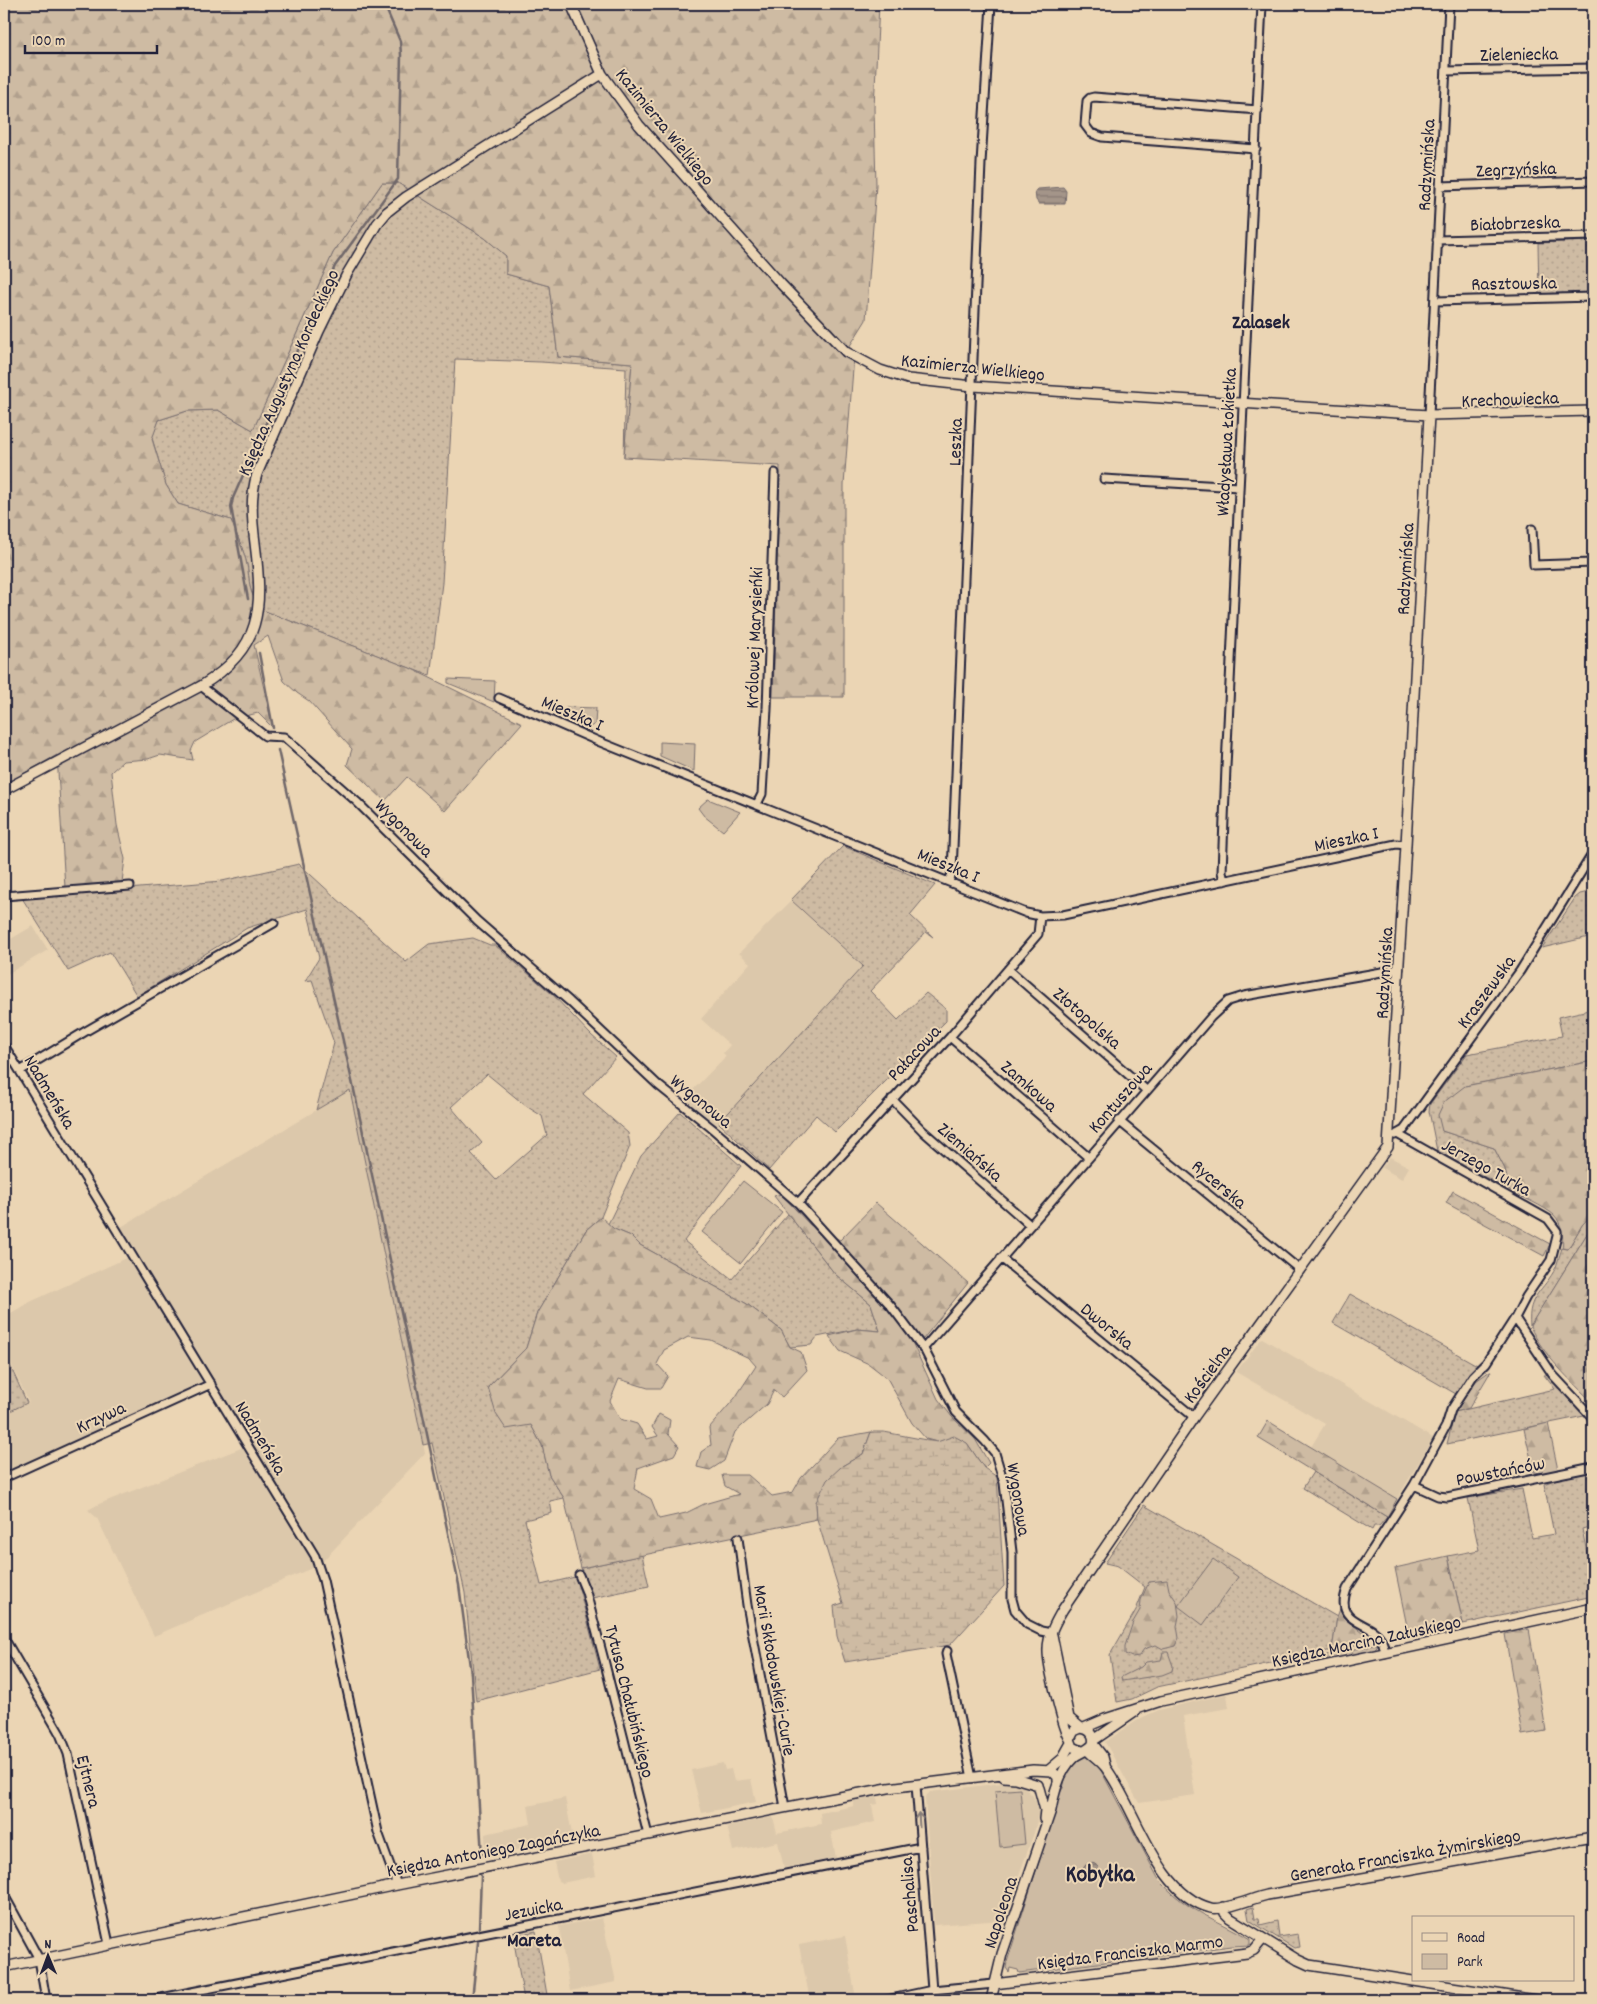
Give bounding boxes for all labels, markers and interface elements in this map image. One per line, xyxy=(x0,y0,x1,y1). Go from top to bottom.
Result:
scale bar xyxy=(25,22,158,54)
text: 100 m xyxy=(32,31,65,53)
street label: Zieleniecka xyxy=(1480,42,1559,71)
street label: Kazimierza Wielkiego xyxy=(607,64,719,193)
street label: Radzymińska xyxy=(1413,117,1444,212)
street label: Zegrzyńska xyxy=(1475,157,1558,186)
street label: Białobrzeska xyxy=(1470,210,1562,241)
street label: Księdza Augustyna Kordeckiego xyxy=(232,266,348,481)
street label: Rasztowska xyxy=(1471,271,1558,300)
district label: Zalasek xyxy=(1232,310,1290,338)
street label: Kazimierza Wielkiego xyxy=(899,349,1046,390)
street label: Władysława Łokietka xyxy=(1211,366,1246,517)
street label: Krechowiecka xyxy=(1461,386,1560,417)
street label: Leszka xyxy=(943,417,972,467)
street label: Radzymińska xyxy=(1392,521,1423,616)
street label: Królowej Marysieńki xyxy=(741,566,772,709)
street label: Mieszka I xyxy=(536,690,607,740)
street label: Wygonowa xyxy=(367,794,439,866)
street label: Mieszka I xyxy=(1312,821,1381,861)
street label: Mieszka I xyxy=(912,843,983,892)
street label: Radzymińska xyxy=(1371,925,1402,1020)
street label: Kraszewska xyxy=(1452,950,1524,1035)
street label: Złotopolska xyxy=(1045,982,1127,1058)
street label: Pałacowa xyxy=(882,1019,950,1089)
street label: Nadmeńska xyxy=(15,1051,81,1136)
street label: Zamkowa xyxy=(993,1055,1063,1121)
street label: Kontuszowa xyxy=(1083,1057,1161,1141)
street label: Wygonowa xyxy=(663,1069,738,1137)
street label: Ziemiańska xyxy=(930,1117,1008,1191)
street label: Jerzego Turka xyxy=(1436,1133,1536,1205)
street label: Rycerska xyxy=(1184,1155,1252,1218)
street label: Dworska xyxy=(1073,1298,1139,1358)
street label: Kościelna xyxy=(1178,1339,1240,1410)
street label: Krzywa xyxy=(72,1396,132,1442)
street label: Nadmeńska xyxy=(226,1397,292,1482)
street label: Powstańców xyxy=(1454,1452,1548,1495)
street label: Wygonowa xyxy=(997,1461,1036,1539)
street label: Marii Skłodowskiej-Curie xyxy=(744,1583,801,1758)
street label: Księdza Marcina Załuskiego xyxy=(1270,1610,1464,1677)
street label: Tytusa Chałubińskiego xyxy=(596,1623,660,1781)
street label: Ejtnera xyxy=(67,1753,106,1812)
one-way arrow xyxy=(914,1812,923,1828)
street label: Księdza Antoniego Zagańczyka xyxy=(385,1818,604,1886)
street label: Generała Franciszka Żymirskiego xyxy=(1288,1824,1523,1891)
street label: Paschalisa xyxy=(895,1855,928,1934)
district label: Kobyłka xyxy=(1065,1859,1135,1893)
street label: Napoleona xyxy=(978,1872,1027,1953)
street label: Jezuicka xyxy=(502,1892,566,1930)
legend xyxy=(1412,1916,1574,1982)
district label: Mareta xyxy=(507,1928,562,1956)
text: Road xyxy=(1457,1928,1485,1950)
street label: Księdza Franciszka Marmo xyxy=(1036,1930,1225,1979)
north arrow xyxy=(22,1932,72,1982)
text: N xyxy=(44,1935,52,1955)
text: Park xyxy=(1457,1952,1483,1974)

